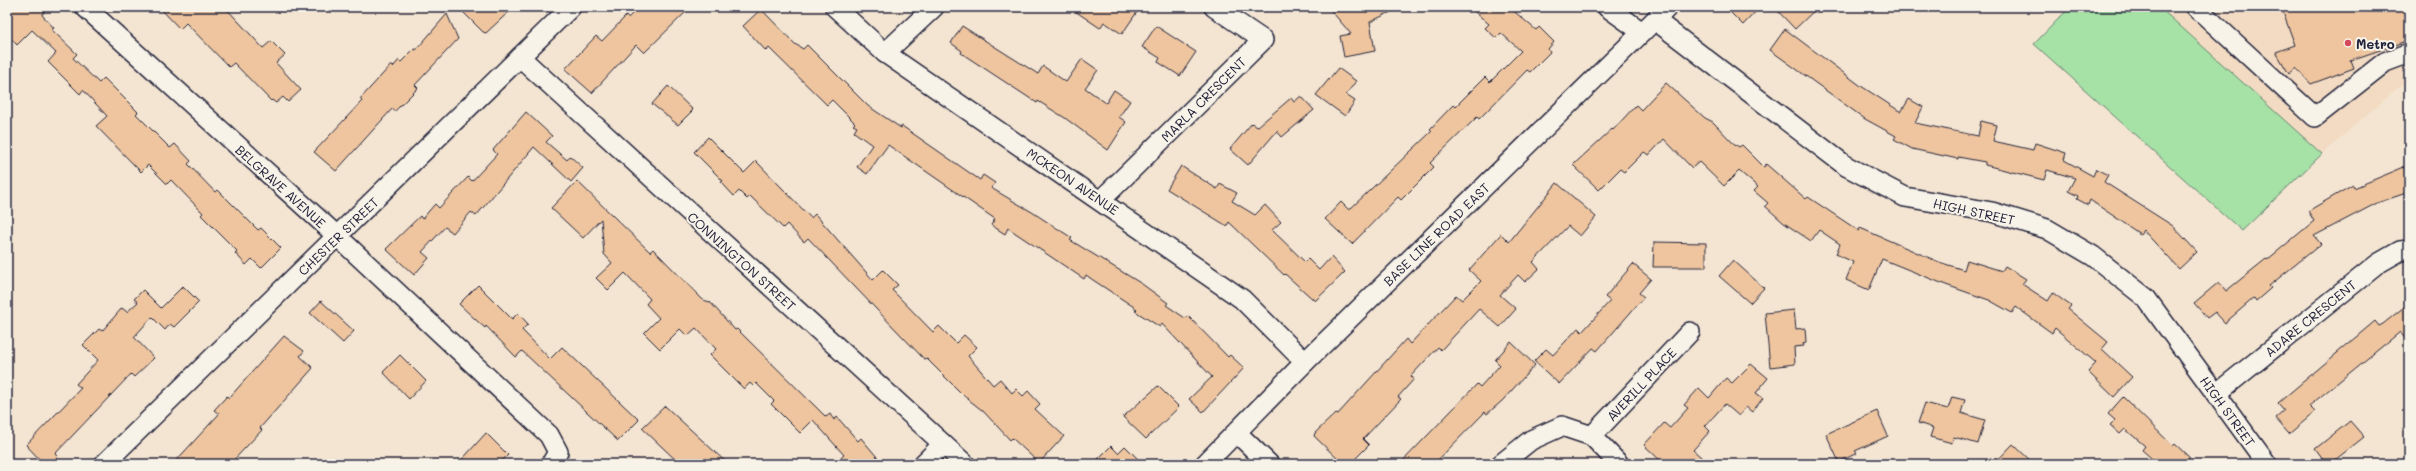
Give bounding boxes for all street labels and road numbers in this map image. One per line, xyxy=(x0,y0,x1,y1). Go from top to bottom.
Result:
street label: MARLA CRESCENT xyxy=(1157,53,1249,145)
street label: BELGRAVE AVENUE xyxy=(232,141,330,231)
street label: MCKEON AVENUE xyxy=(1024,144,1122,218)
street label: BASE LINE ROAD EAST xyxy=(1379,179,1493,289)
street label: CHESTER STREET xyxy=(294,193,382,279)
street label: HIGH STREET xyxy=(1932,194,2016,228)
street label: CONNINGTON STREET xyxy=(684,208,800,314)
street label: ADARE CRESCENT xyxy=(2261,276,2359,360)
street label: AVERILL PLACE xyxy=(1603,344,1679,424)
street label: HIGH STREET xyxy=(2197,372,2259,450)

